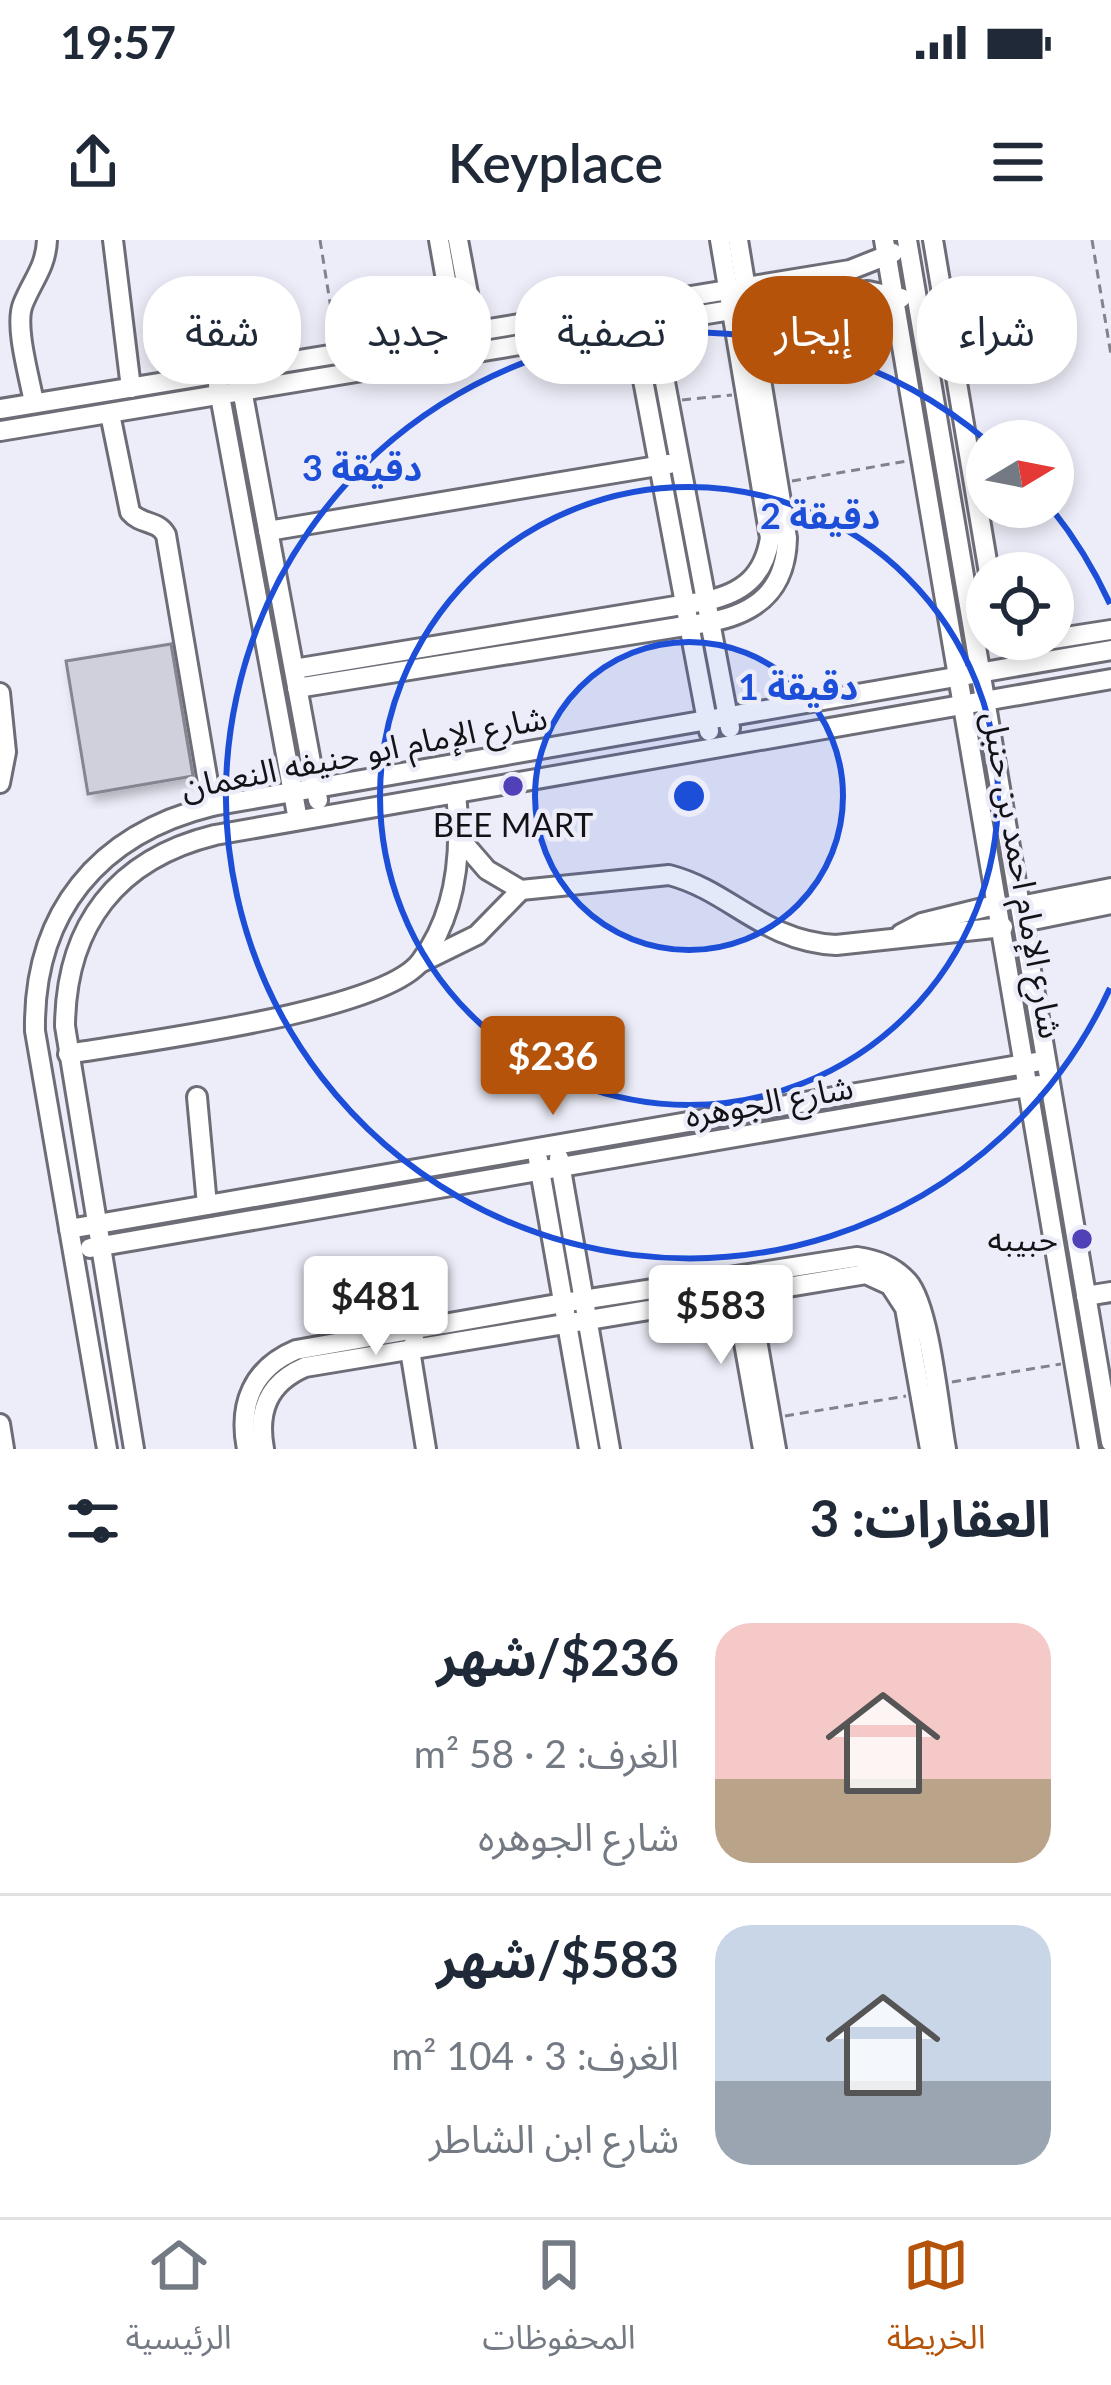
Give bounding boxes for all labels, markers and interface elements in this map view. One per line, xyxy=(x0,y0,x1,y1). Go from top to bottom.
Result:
text: 19:57 xyxy=(60,15,176,69)
icon: share xyxy=(60,129,126,195)
icon: menu xyxy=(985,129,1051,195)
text: Keyplace xyxy=(448,130,663,195)
chip: شقة xyxy=(143,276,301,384)
chip: جديد xyxy=(325,276,491,384)
chip: تصفية xyxy=(515,276,708,384)
chip: إيجار xyxy=(732,276,893,384)
chip: شراء xyxy=(917,276,1077,384)
north arrow xyxy=(966,420,1074,528)
map controls xyxy=(966,420,1074,660)
text: 3 دقيقة xyxy=(302,445,422,489)
text: 2 دقيقة xyxy=(760,493,880,537)
button: locate xyxy=(966,552,1074,660)
text: 1 دقيقة xyxy=(738,664,858,708)
street label: شارع الإمام ابو حنيفه النعمان xyxy=(177,696,551,812)
street label: شارع الإمام احمد بن حنبل xyxy=(970,708,1072,1042)
marker: BEE MART xyxy=(500,773,526,799)
centre of rings xyxy=(668,775,710,817)
place label: BEE MART xyxy=(433,804,594,844)
pin: $236 xyxy=(482,1016,624,1118)
text: $236 xyxy=(508,1032,598,1078)
street label: شارع الجوهره xyxy=(682,1066,857,1140)
place label: حبيبه xyxy=(988,1218,1058,1258)
marker: حبيبه xyxy=(1069,1226,1095,1252)
pin: $481 xyxy=(305,1256,447,1358)
pin: $583 xyxy=(650,1265,792,1367)
text: $481 xyxy=(331,1272,421,1318)
text: $583 xyxy=(676,1281,766,1327)
text: العقارات: 3 xyxy=(810,1487,1051,1548)
icon: filters xyxy=(60,1488,126,1554)
text: $236/شهر xyxy=(436,1626,679,1687)
icon: home xyxy=(811,1671,955,1815)
text: الغرف: 2 · 58 m² xyxy=(414,1730,679,1776)
text: شارع الجوهره xyxy=(478,1813,679,1859)
text: $583/شهر xyxy=(436,1928,679,1989)
icon: home xyxy=(811,1973,955,2117)
text: الغرف: 3 · 104 m² xyxy=(391,2032,679,2078)
text: شارع ابن الشاطر xyxy=(429,2115,679,2161)
tab: الرئيسية xyxy=(125,2232,232,2373)
tab: المحفوظات xyxy=(483,2232,636,2373)
tab: الخريطة xyxy=(887,2232,986,2373)

